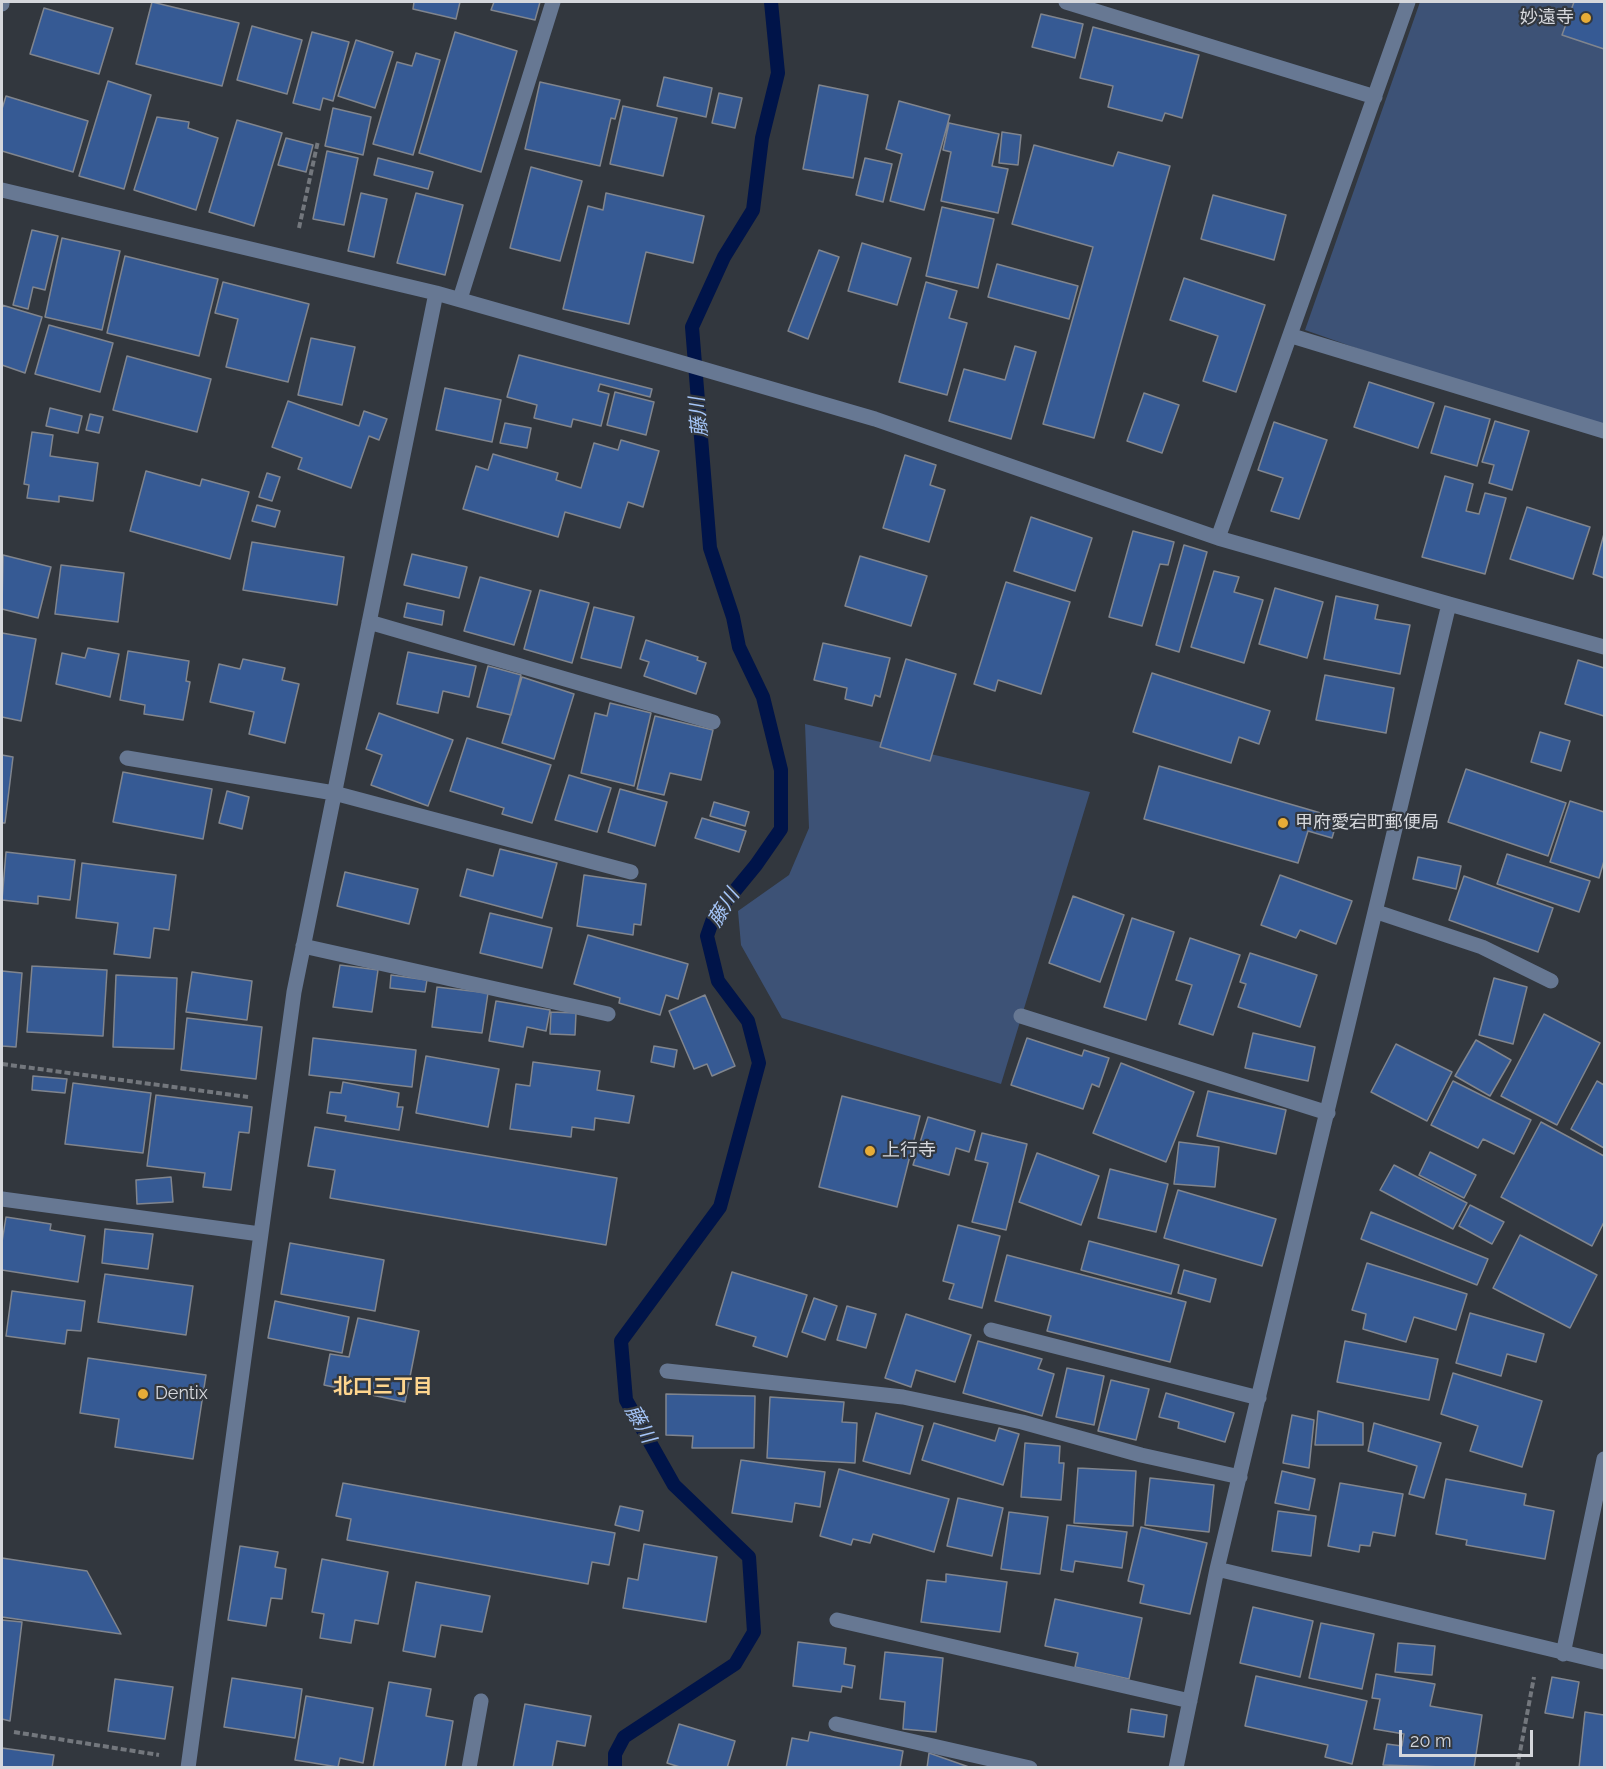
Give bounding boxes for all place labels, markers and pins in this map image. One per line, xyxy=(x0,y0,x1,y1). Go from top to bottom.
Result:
place label: 妙遠寺 xyxy=(1520,7,1574,29)
marker: 妙遠寺 xyxy=(1579,11,1593,25)
place label: 甲府愛宕町郵便局 xyxy=(1295,812,1439,834)
marker: 甲府愛宕町郵便局 xyxy=(1276,816,1290,830)
place label: 上行寺 xyxy=(882,1140,936,1162)
marker: 上行寺 xyxy=(863,1144,877,1158)
place label: Dentix xyxy=(155,1383,208,1405)
marker: Dentix xyxy=(136,1387,150,1401)

